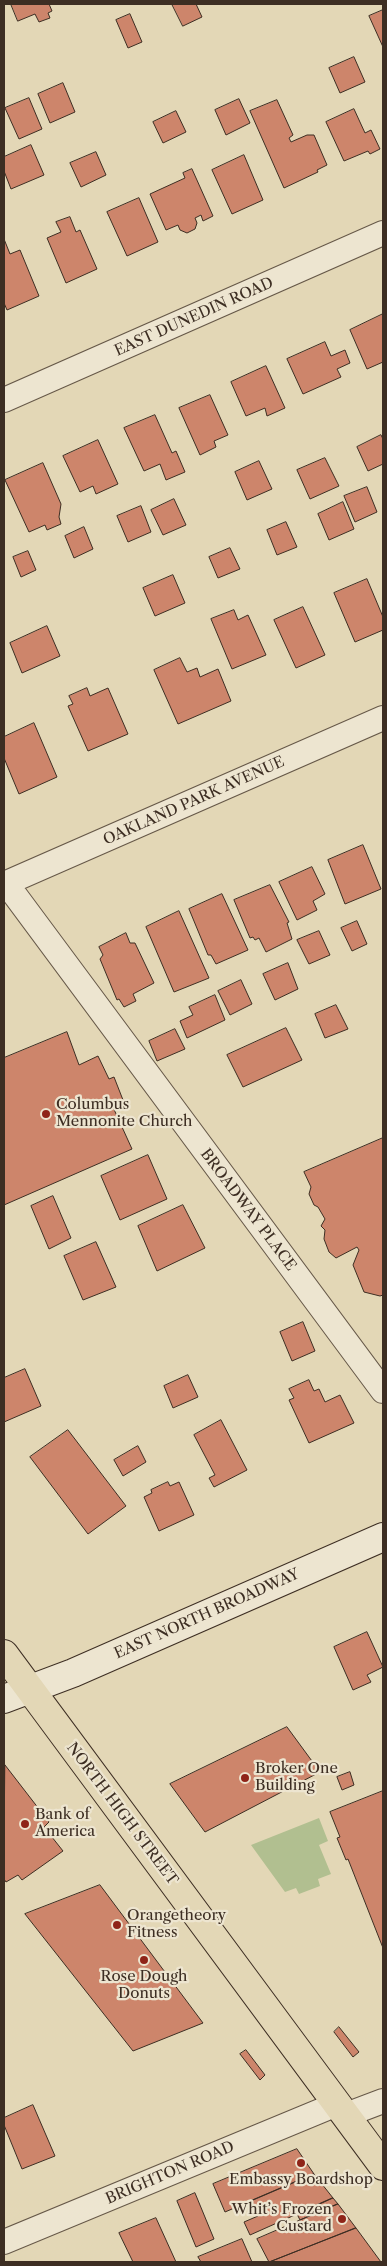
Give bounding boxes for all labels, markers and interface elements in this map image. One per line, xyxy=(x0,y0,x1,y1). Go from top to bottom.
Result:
street label: EAST DUNEDIN ROAD xyxy=(112,274,276,360)
street label: OAKLAND PARK AVENUE xyxy=(101,753,287,849)
place label: Columbus Mennonite Church xyxy=(56,1096,192,1131)
marker: Columbus Mennonite Church xyxy=(40,1108,52,1120)
street label: BROADWAY PLACE xyxy=(196,1145,300,1275)
street label: EAST NORTH BROADWAY xyxy=(112,1565,302,1663)
street label: NORTH HIGH STREET xyxy=(63,1739,181,1889)
place label: Broker One Building xyxy=(255,1760,338,1795)
marker: Broker One Building xyxy=(239,1772,251,1784)
place label: Bank of America xyxy=(35,1806,95,1841)
marker: Bank of America xyxy=(19,1818,31,1830)
place label: Orangetheory Fitness xyxy=(127,1907,226,1942)
marker: Orangetheory Fitness xyxy=(111,1919,123,1931)
marker: Rose Dough Donuts xyxy=(138,1954,150,1966)
place label: Rose Dough Donuts xyxy=(101,1968,187,2003)
street label: BRIGHTON ROAD xyxy=(103,2138,237,2208)
marker: Embassy Boardshop xyxy=(295,2157,307,2169)
place label: Embassy Boardshop xyxy=(229,2171,373,2189)
place label: Whit’s Frozen Custard xyxy=(231,2201,332,2236)
marker: Whit’s Frozen Custard xyxy=(336,2213,348,2225)

